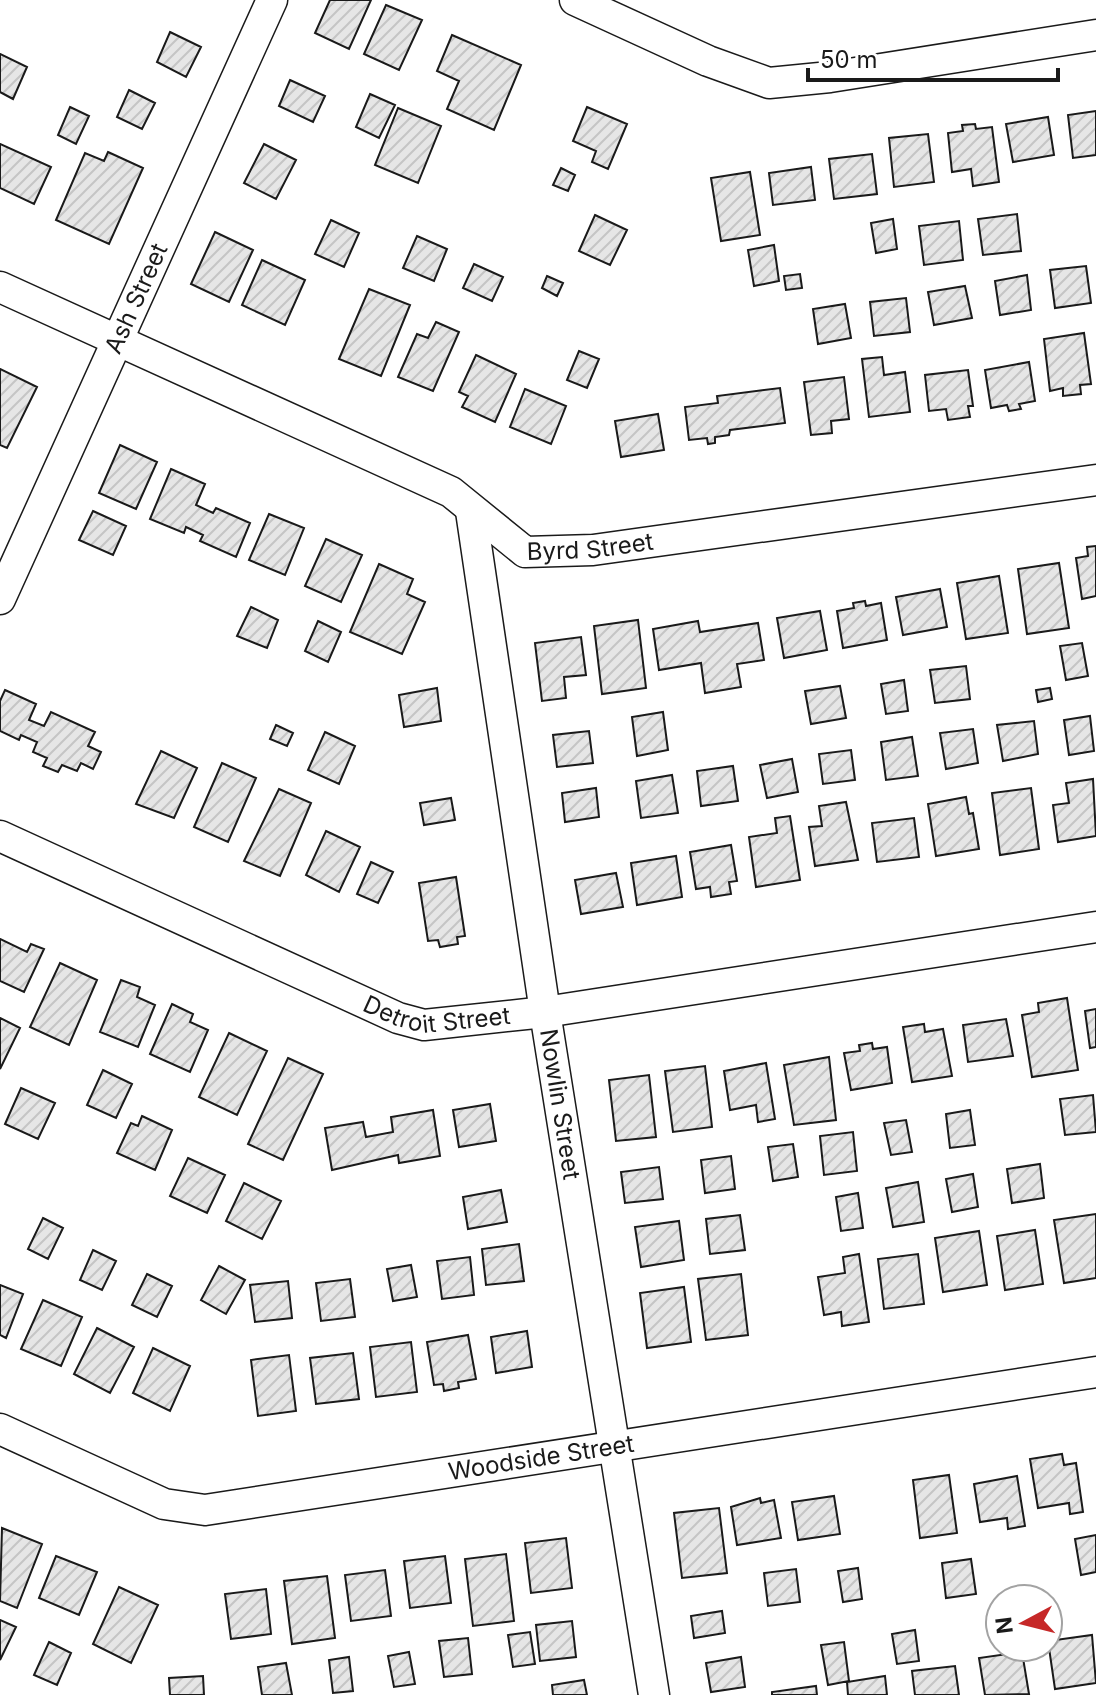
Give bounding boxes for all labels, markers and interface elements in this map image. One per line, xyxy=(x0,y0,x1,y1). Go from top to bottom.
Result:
scale bar xyxy=(808,32,1058,82)
text: 50 m xyxy=(820,45,878,74)
street label: Ash Street xyxy=(98,238,174,358)
street label: Byrd Street xyxy=(526,527,655,566)
street label: Detroit Street xyxy=(359,989,512,1039)
street label: Nowlin Street xyxy=(534,1027,587,1182)
street label: Woodside Street xyxy=(446,1429,636,1486)
north arrow xyxy=(984,1583,1064,1663)
text: N xyxy=(990,1616,1018,1635)

